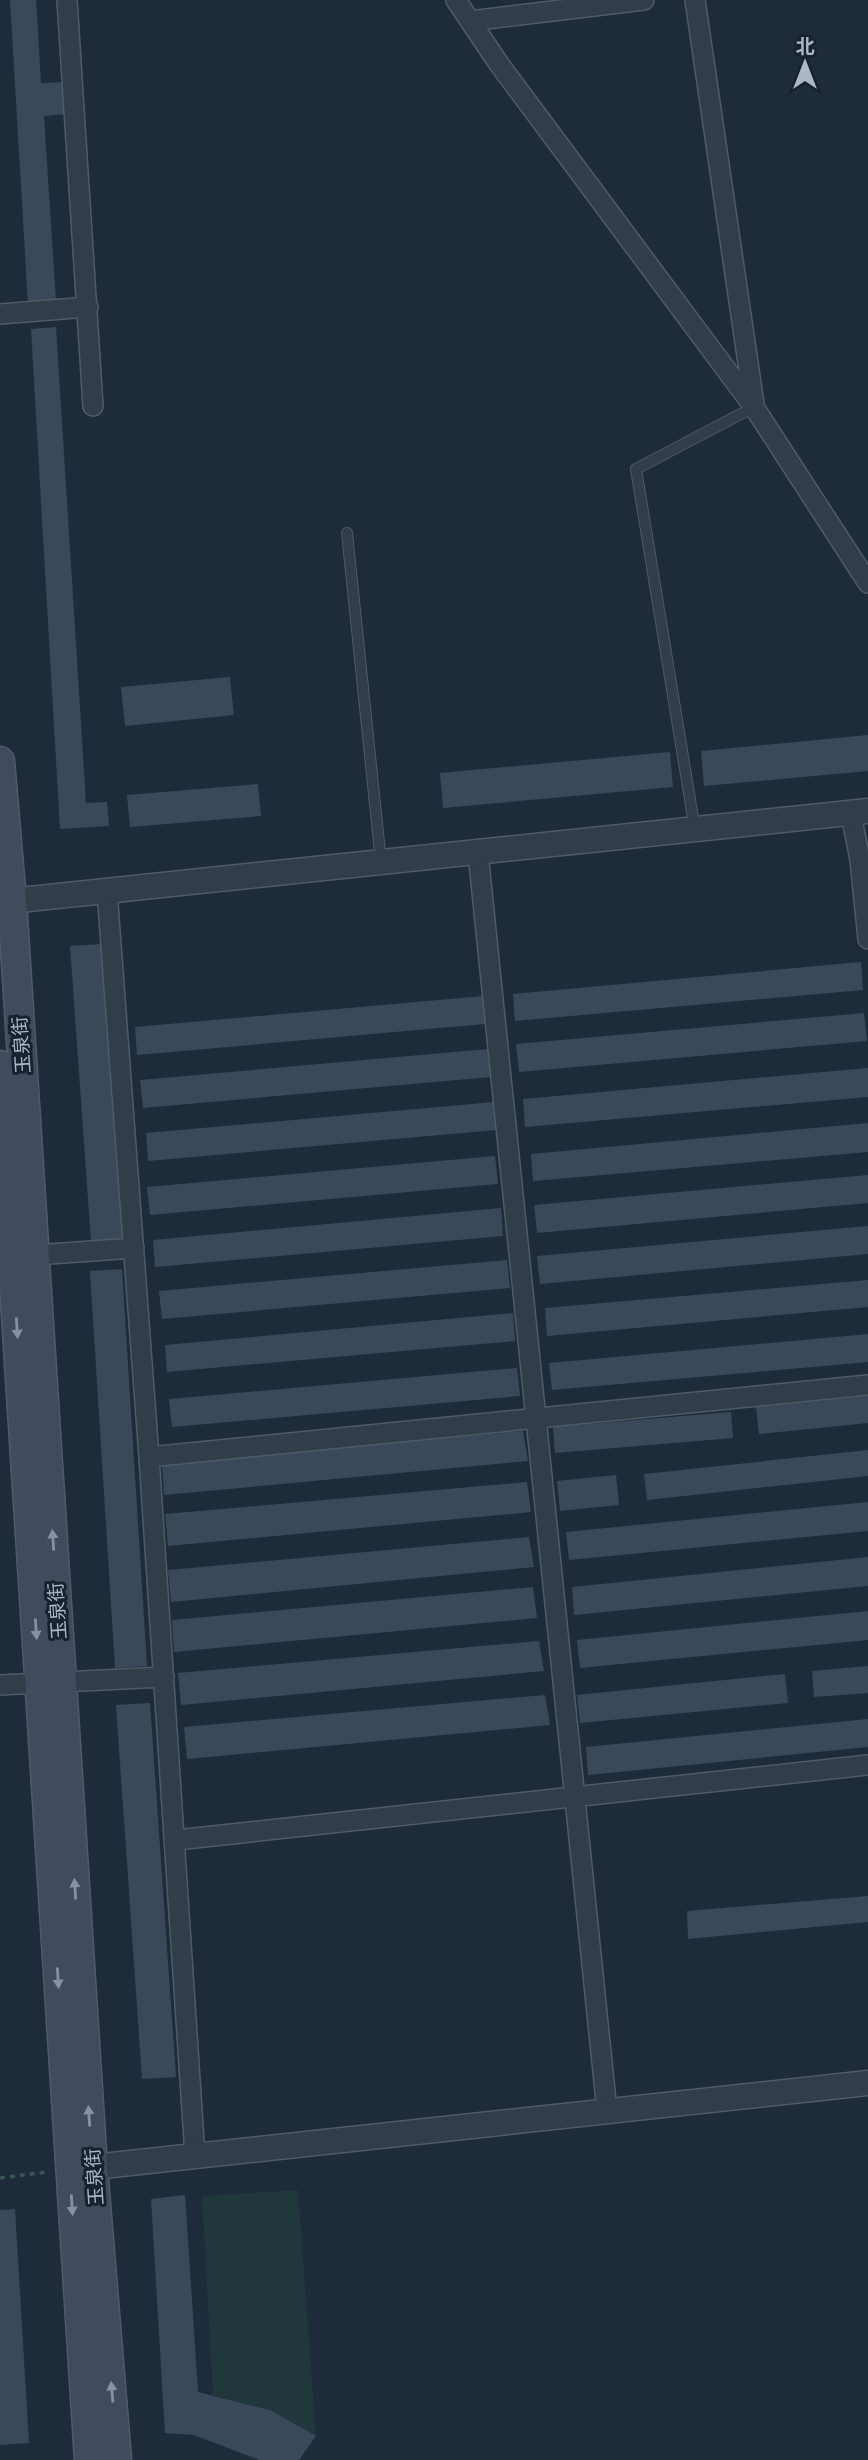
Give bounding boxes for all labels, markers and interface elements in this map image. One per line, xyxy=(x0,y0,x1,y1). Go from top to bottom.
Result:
north arrow xyxy=(770,28,840,98)
text: 北 xyxy=(795,34,815,60)
street label: 玉泉街 xyxy=(7,1016,37,1074)
one-way arrow xyxy=(12,1318,23,1340)
one-way arrow xyxy=(47,1529,58,1551)
street label: 玉泉街 xyxy=(43,1582,73,1640)
one-way arrow xyxy=(31,1618,42,1640)
one-way arrow xyxy=(69,1878,80,1900)
one-way arrow xyxy=(53,1967,64,1989)
one-way arrow xyxy=(84,2105,95,2127)
street label: 玉泉街 xyxy=(80,2148,110,2206)
one-way arrow xyxy=(67,2194,78,2216)
one-way arrow xyxy=(106,2381,117,2403)

